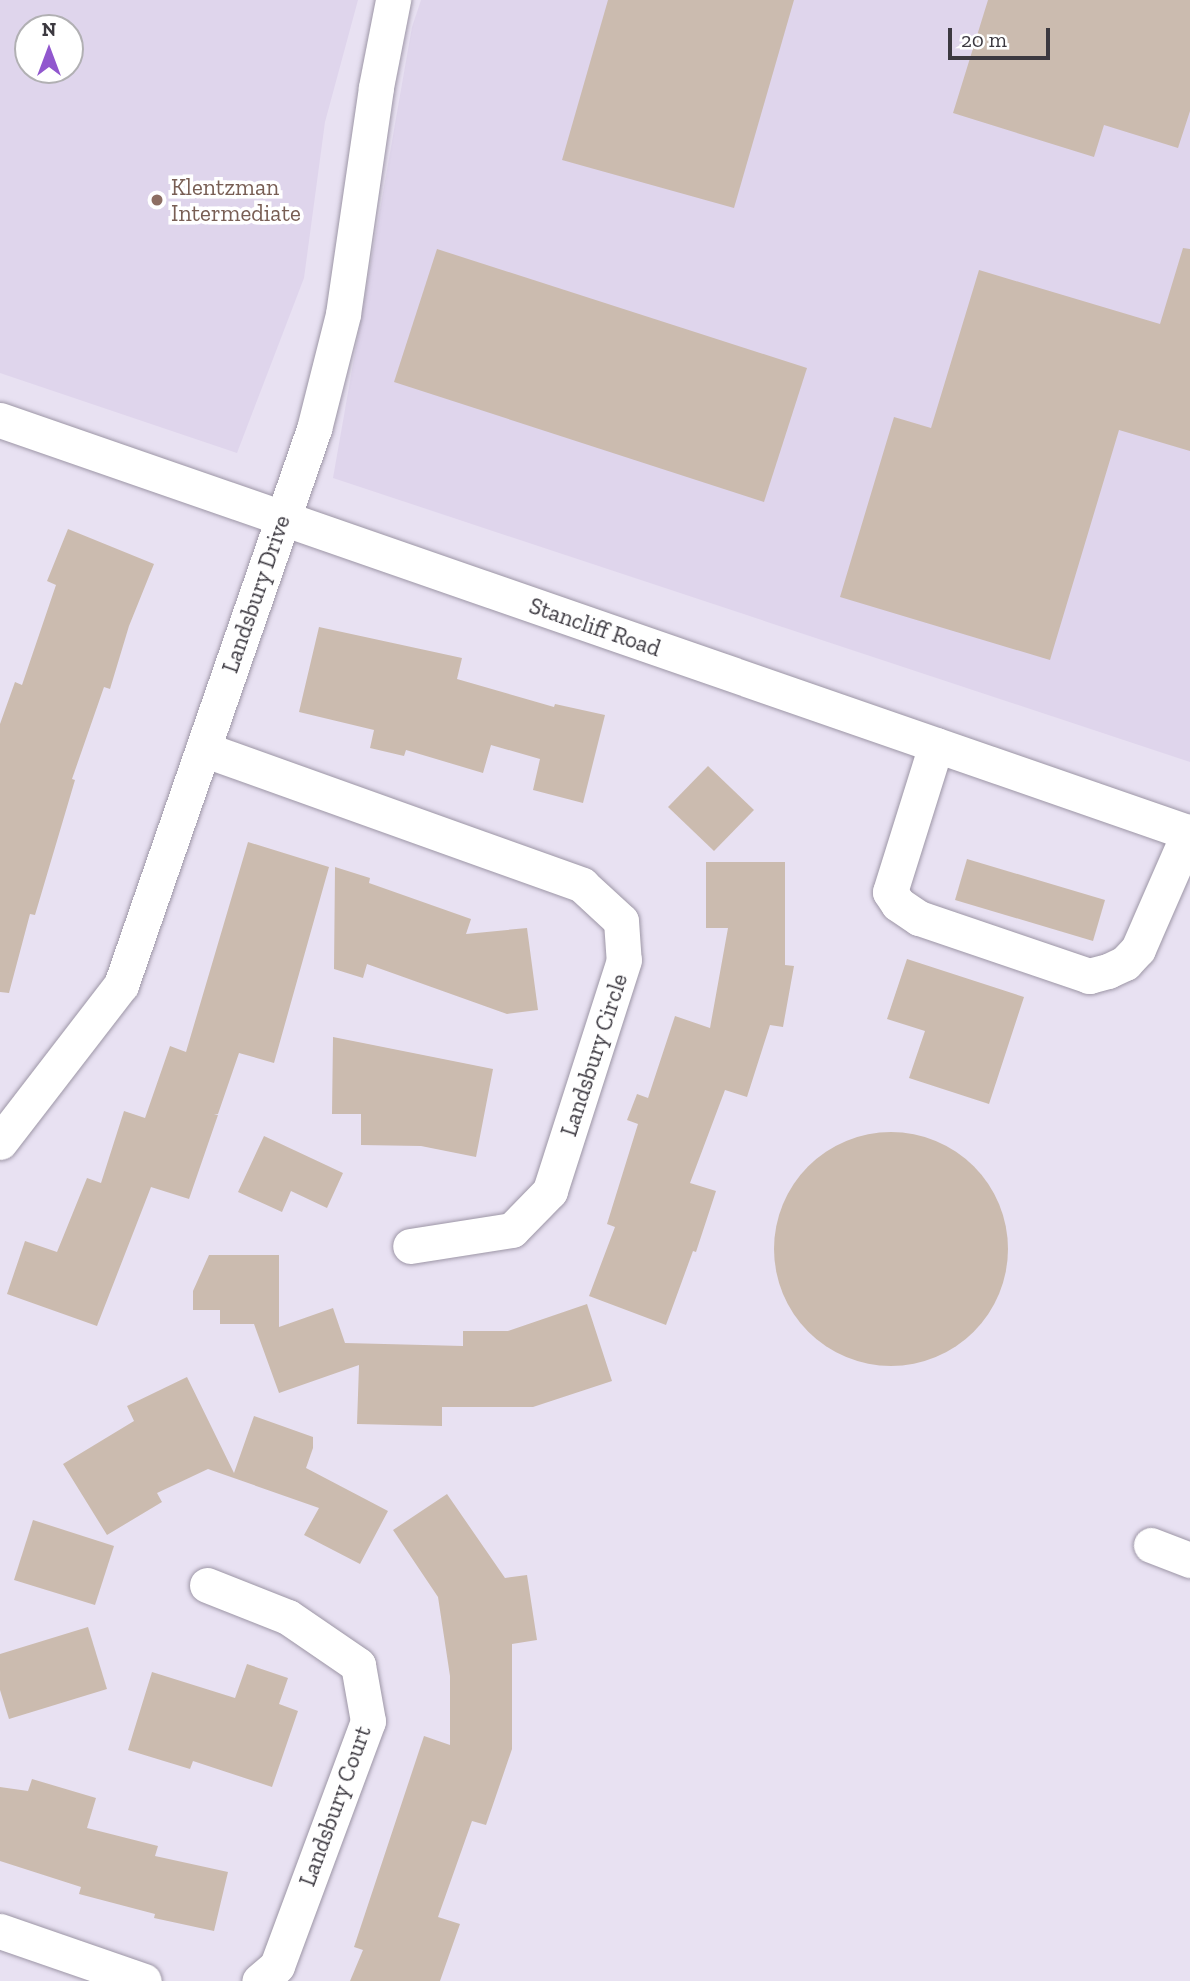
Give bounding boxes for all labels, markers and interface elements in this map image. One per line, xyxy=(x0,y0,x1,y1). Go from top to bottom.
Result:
north arrow xyxy=(14,14,84,84)
scale bar xyxy=(952,14,1054,58)
text: N xyxy=(42,18,56,41)
text: 20 m xyxy=(961,27,1007,52)
place label: Klentzman Intermediate xyxy=(171,173,301,227)
marker: Klentzman Intermediate xyxy=(149,192,165,208)
street label: Landsbury Drive xyxy=(216,511,296,677)
street label: Stancliff Road xyxy=(526,592,664,662)
street label: Landsbury Circle xyxy=(555,970,633,1140)
street label: Landsbury Court xyxy=(293,1722,377,1890)

